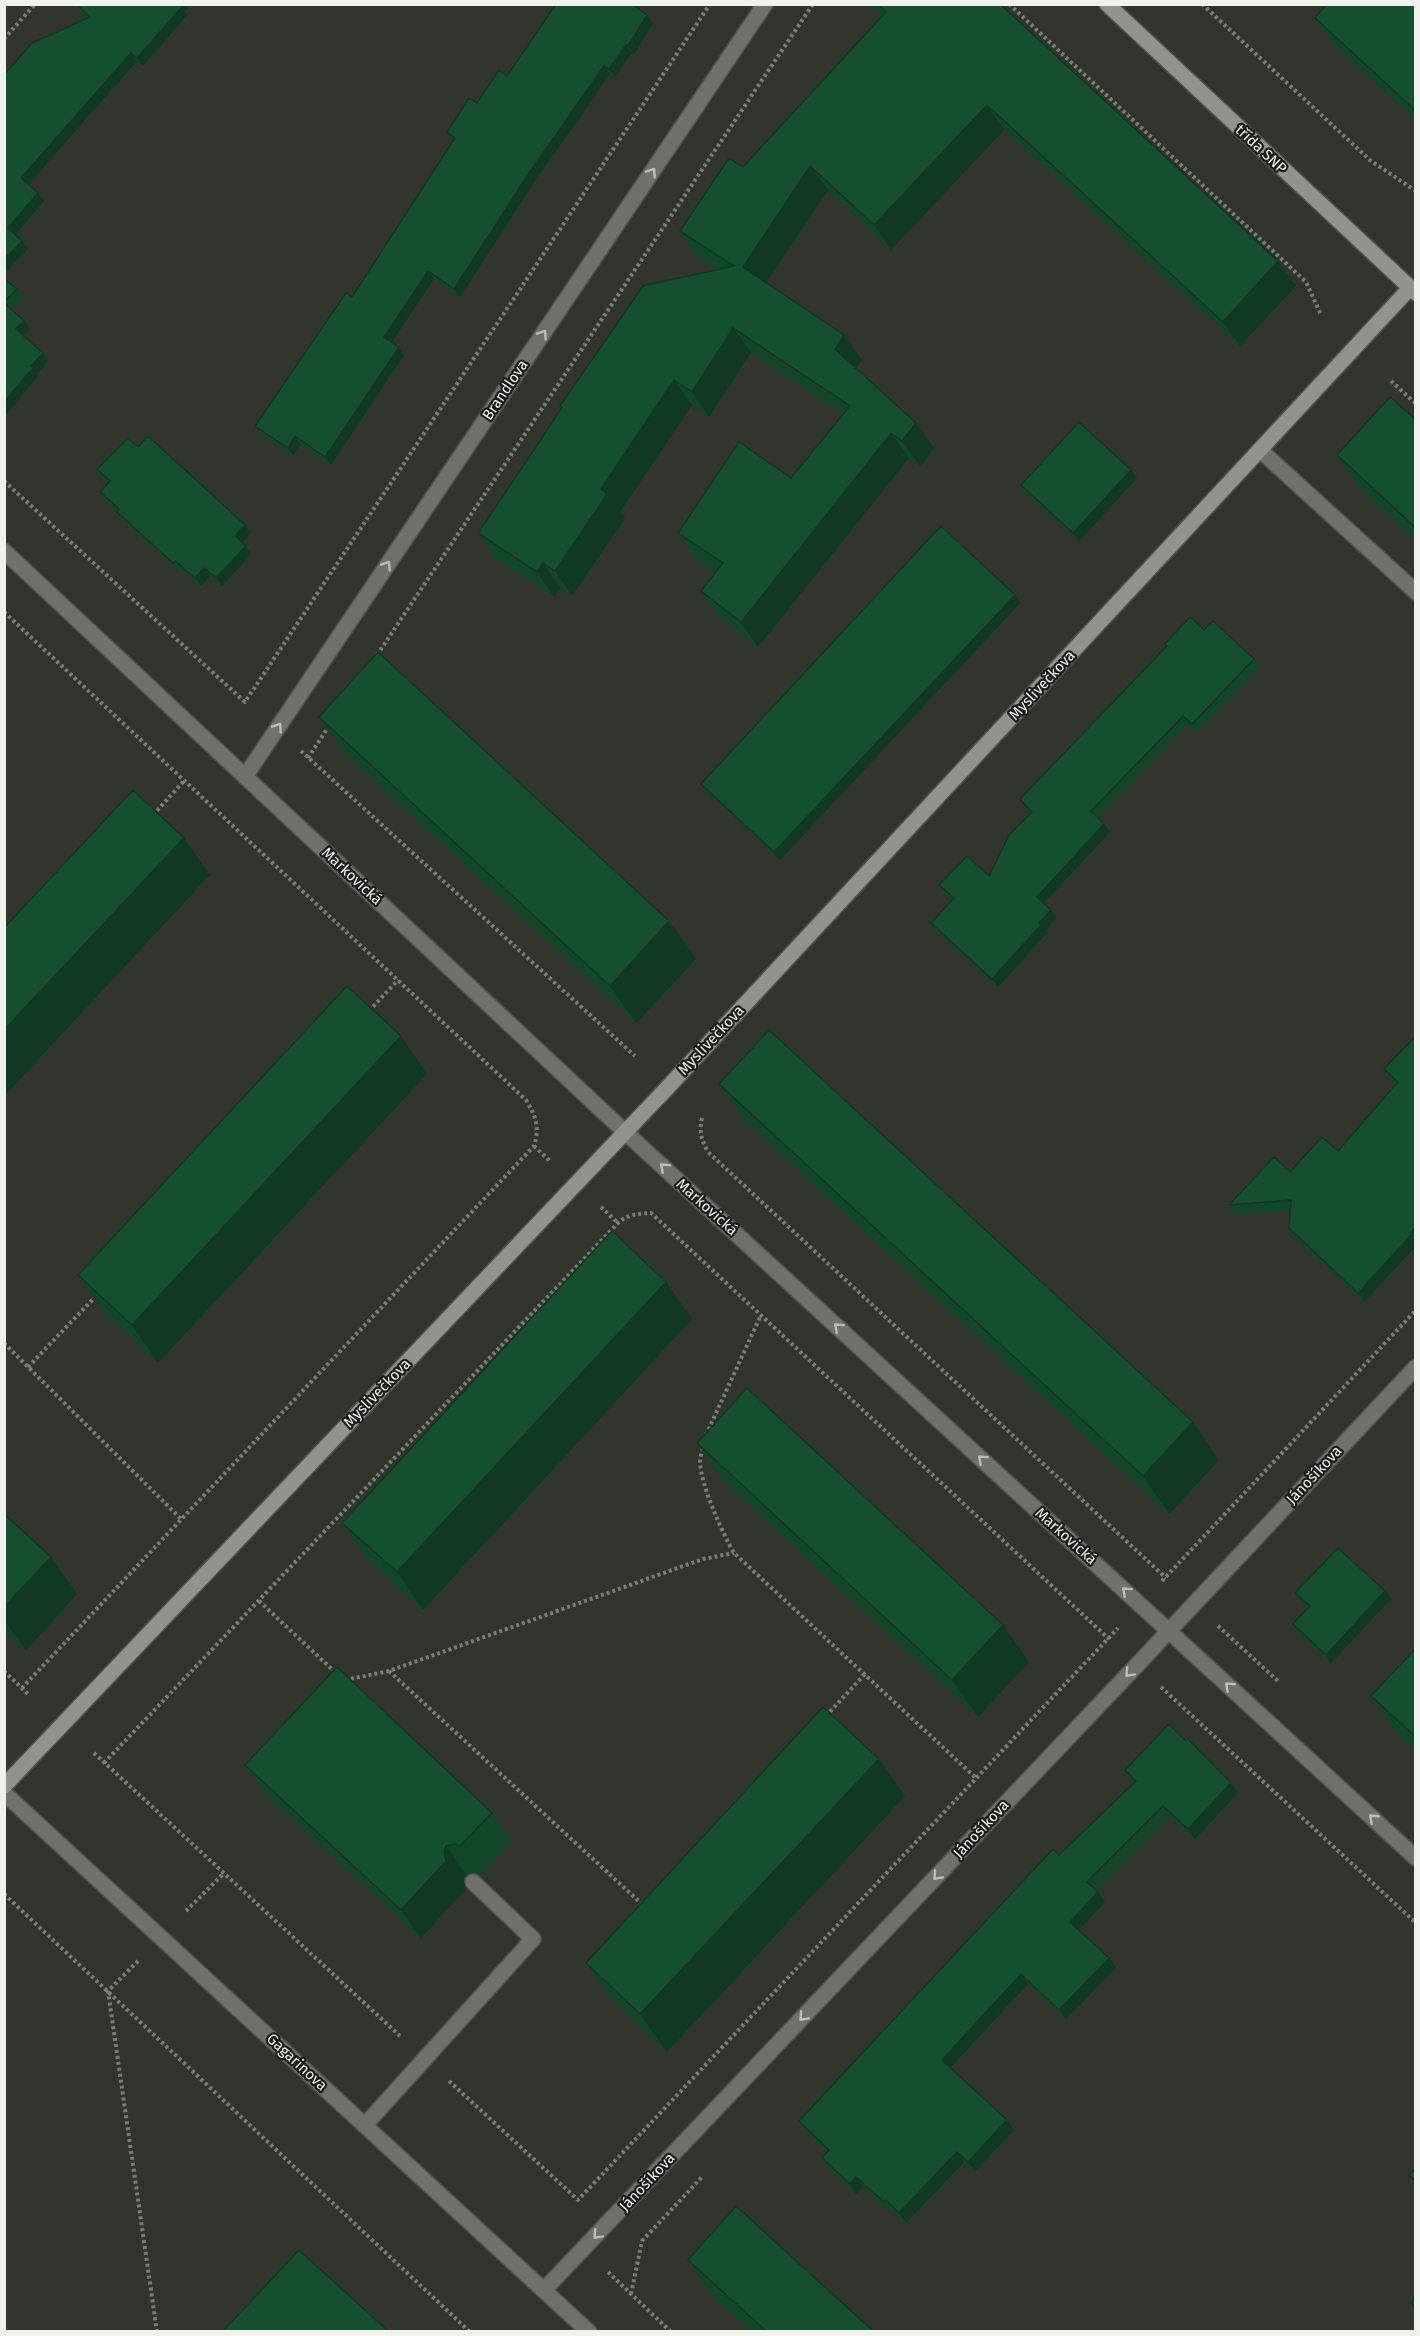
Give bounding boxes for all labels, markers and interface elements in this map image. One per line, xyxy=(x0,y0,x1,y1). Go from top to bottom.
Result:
street label: třída SNP xyxy=(1232,121,1291,177)
one-way arrow xyxy=(645,168,656,179)
one-way arrow xyxy=(536,329,547,340)
street label: Brandlova xyxy=(478,357,532,423)
one-way arrow xyxy=(380,561,391,572)
street label: Myslivečkova xyxy=(1005,646,1079,724)
one-way arrow xyxy=(271,722,282,733)
street label: Markovická xyxy=(318,843,386,909)
street label: Myslivečkova xyxy=(674,1001,748,1079)
one-way arrow xyxy=(660,1164,671,1175)
street label: Markovická xyxy=(673,1175,741,1239)
one-way arrow xyxy=(835,1324,846,1335)
street label: Myslivečkova xyxy=(340,1355,414,1431)
street label: Jánošíkova xyxy=(1282,1442,1346,1508)
one-way arrow xyxy=(978,1455,989,1466)
street label: Markovická xyxy=(1032,1504,1100,1568)
one-way arrow xyxy=(1122,1587,1133,1598)
one-way arrow xyxy=(1125,1666,1136,1677)
one-way arrow xyxy=(1226,1682,1236,1693)
street label: Jánošíkova xyxy=(949,1796,1013,1862)
one-way arrow xyxy=(1369,1814,1379,1825)
one-way arrow xyxy=(933,1869,944,1879)
one-way arrow xyxy=(799,2011,810,2021)
street label: Gagarinova xyxy=(263,2030,331,2094)
street label: Jánošíkova xyxy=(615,2149,679,2215)
one-way arrow xyxy=(593,2228,604,2239)

